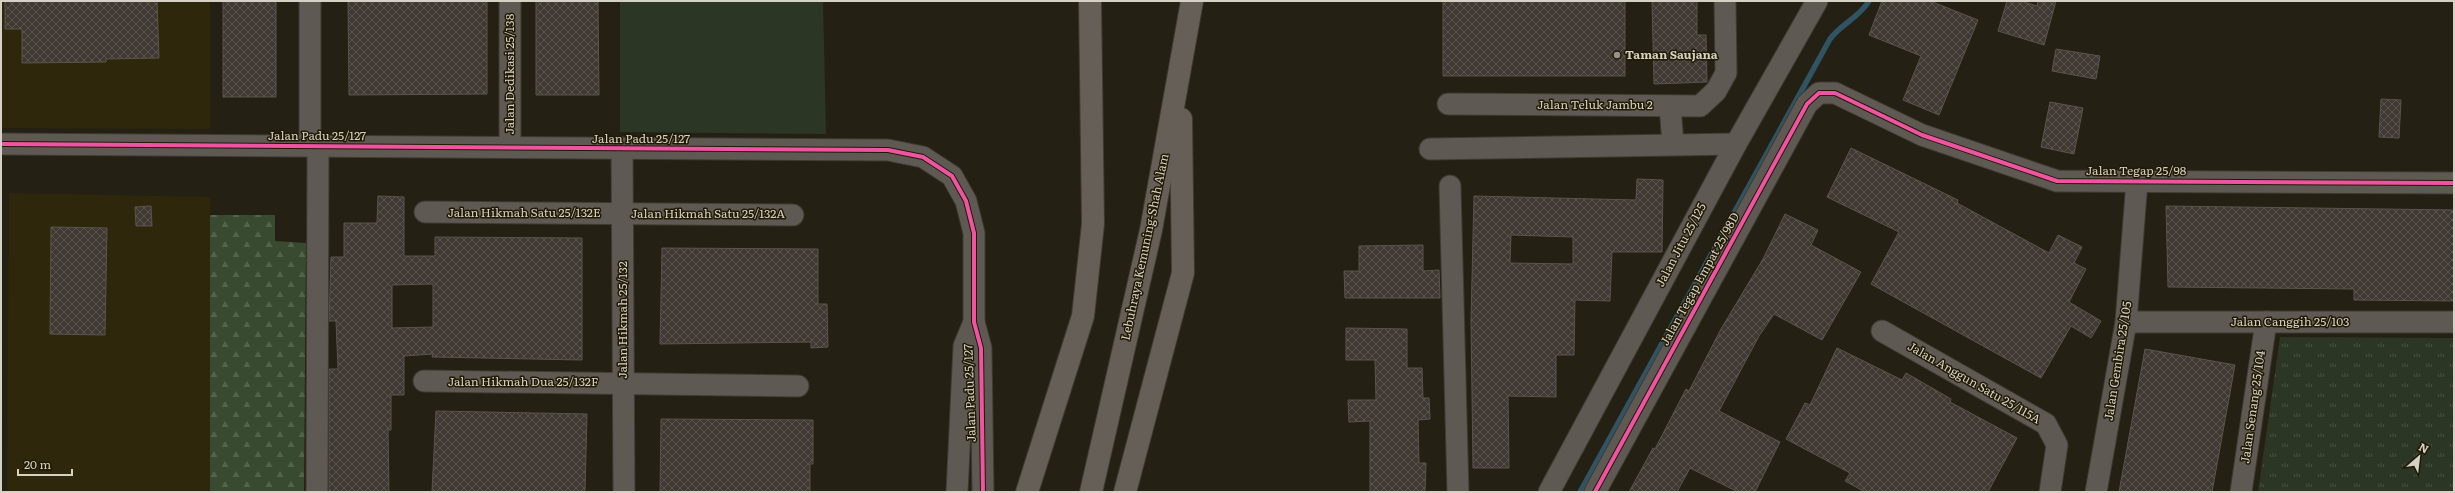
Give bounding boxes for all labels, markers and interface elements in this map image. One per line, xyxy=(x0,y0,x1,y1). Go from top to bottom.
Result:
street label: Jalan Dedikasi 25/138 xyxy=(500,13,518,134)
place label: Taman Saujana xyxy=(1625,45,1718,63)
marker: Taman Saujana xyxy=(1612,50,1622,60)
street label: Jalan Teluk Jambu 2 xyxy=(1537,95,1653,113)
street label: Jalan Padu 25/127 xyxy=(268,126,366,144)
street label: Jalan Padu 25/127 xyxy=(592,129,690,147)
street label: Lebuhraya Kemuning-Shah Alam xyxy=(1115,151,1173,342)
street label: Jalan Tegap 25/98 xyxy=(2086,161,2187,179)
street label: Jalan Jitu 25/125 xyxy=(1650,199,1710,290)
street label: Jalan Hikmah Satu 25/132E xyxy=(447,203,601,221)
street label: Jalan Hikmah Satu 25/132A xyxy=(631,204,785,222)
street label: Jalan Tegap Empat 25/98D xyxy=(1655,209,1743,348)
street label: Jalan Hikmah 25/132 xyxy=(613,261,631,379)
street label: Jalan Gembira 25/105 xyxy=(2099,300,2135,422)
street label: Jalan Canggih 25/103 xyxy=(2230,312,2350,330)
street label: Jalan Anggun Satu 25/115A xyxy=(1905,337,2045,428)
street label: Jalan Padu 25/127 xyxy=(958,344,980,443)
street label: Jalan Senang 25/104 xyxy=(2235,349,2269,464)
street label: Jalan Hikmah Dua 25/132F xyxy=(448,372,598,390)
north arrow xyxy=(2399,437,2439,477)
text: N xyxy=(2416,438,2432,457)
scale bar xyxy=(18,451,72,477)
text: 20 m xyxy=(24,455,51,473)

